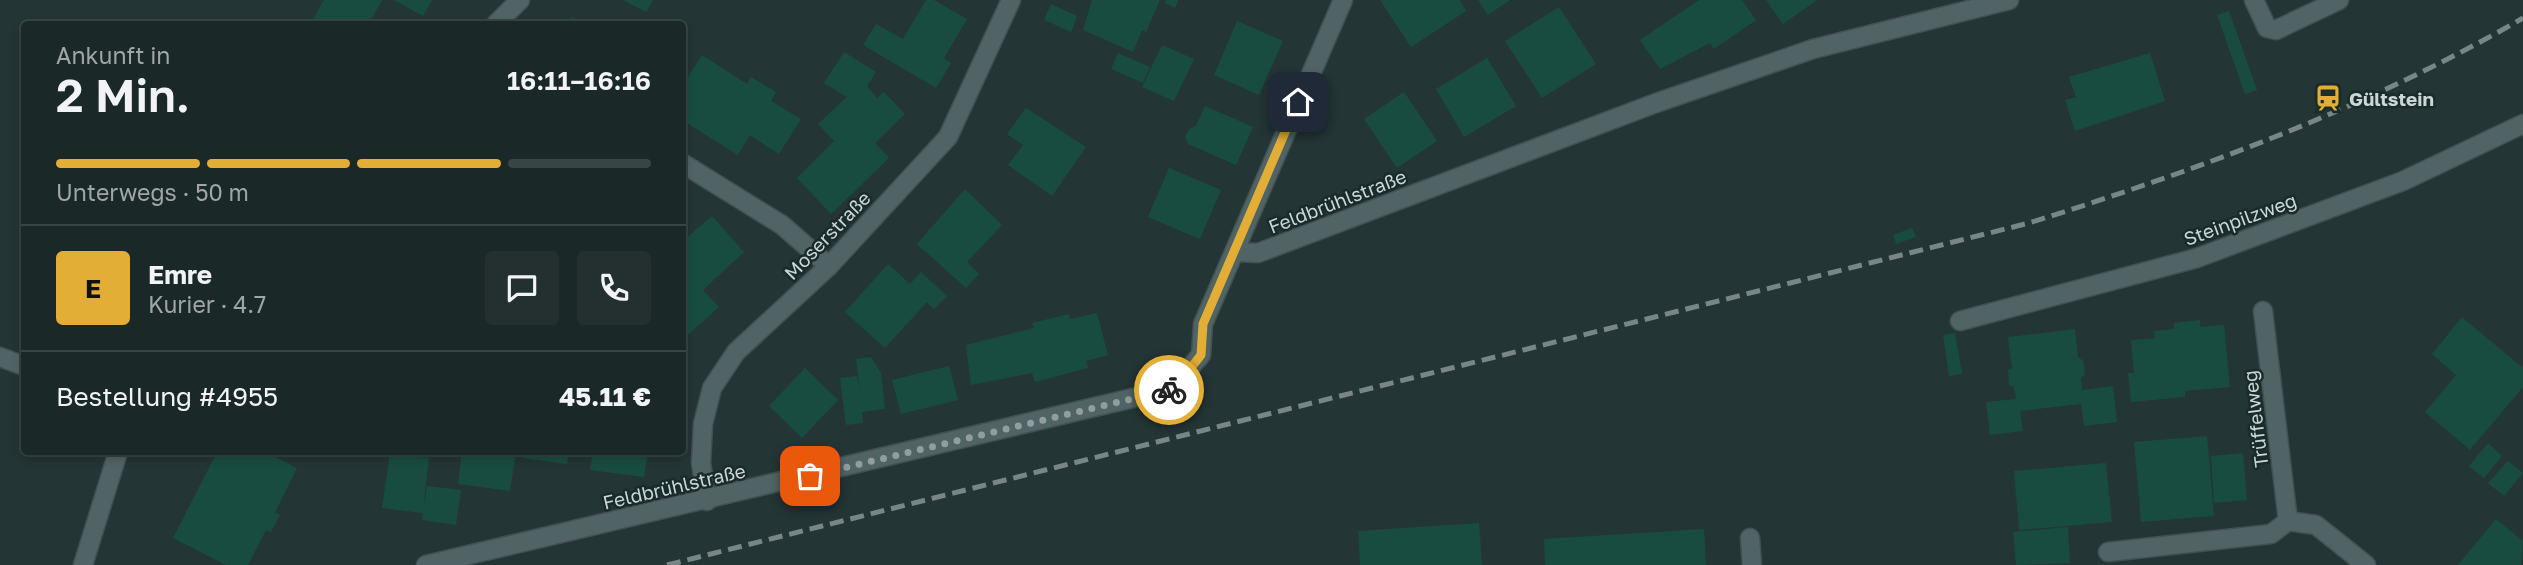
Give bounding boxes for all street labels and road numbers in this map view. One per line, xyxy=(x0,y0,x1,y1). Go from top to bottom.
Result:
street label: Feldbrühlstraße xyxy=(1265,164,1409,238)
street label: Moserstraße xyxy=(779,186,875,284)
street label: Steinpilzweg xyxy=(2181,188,2299,250)
street label: Trüffelweg xyxy=(2238,369,2272,469)
street label: Feldbrühlstraße xyxy=(600,458,748,514)

